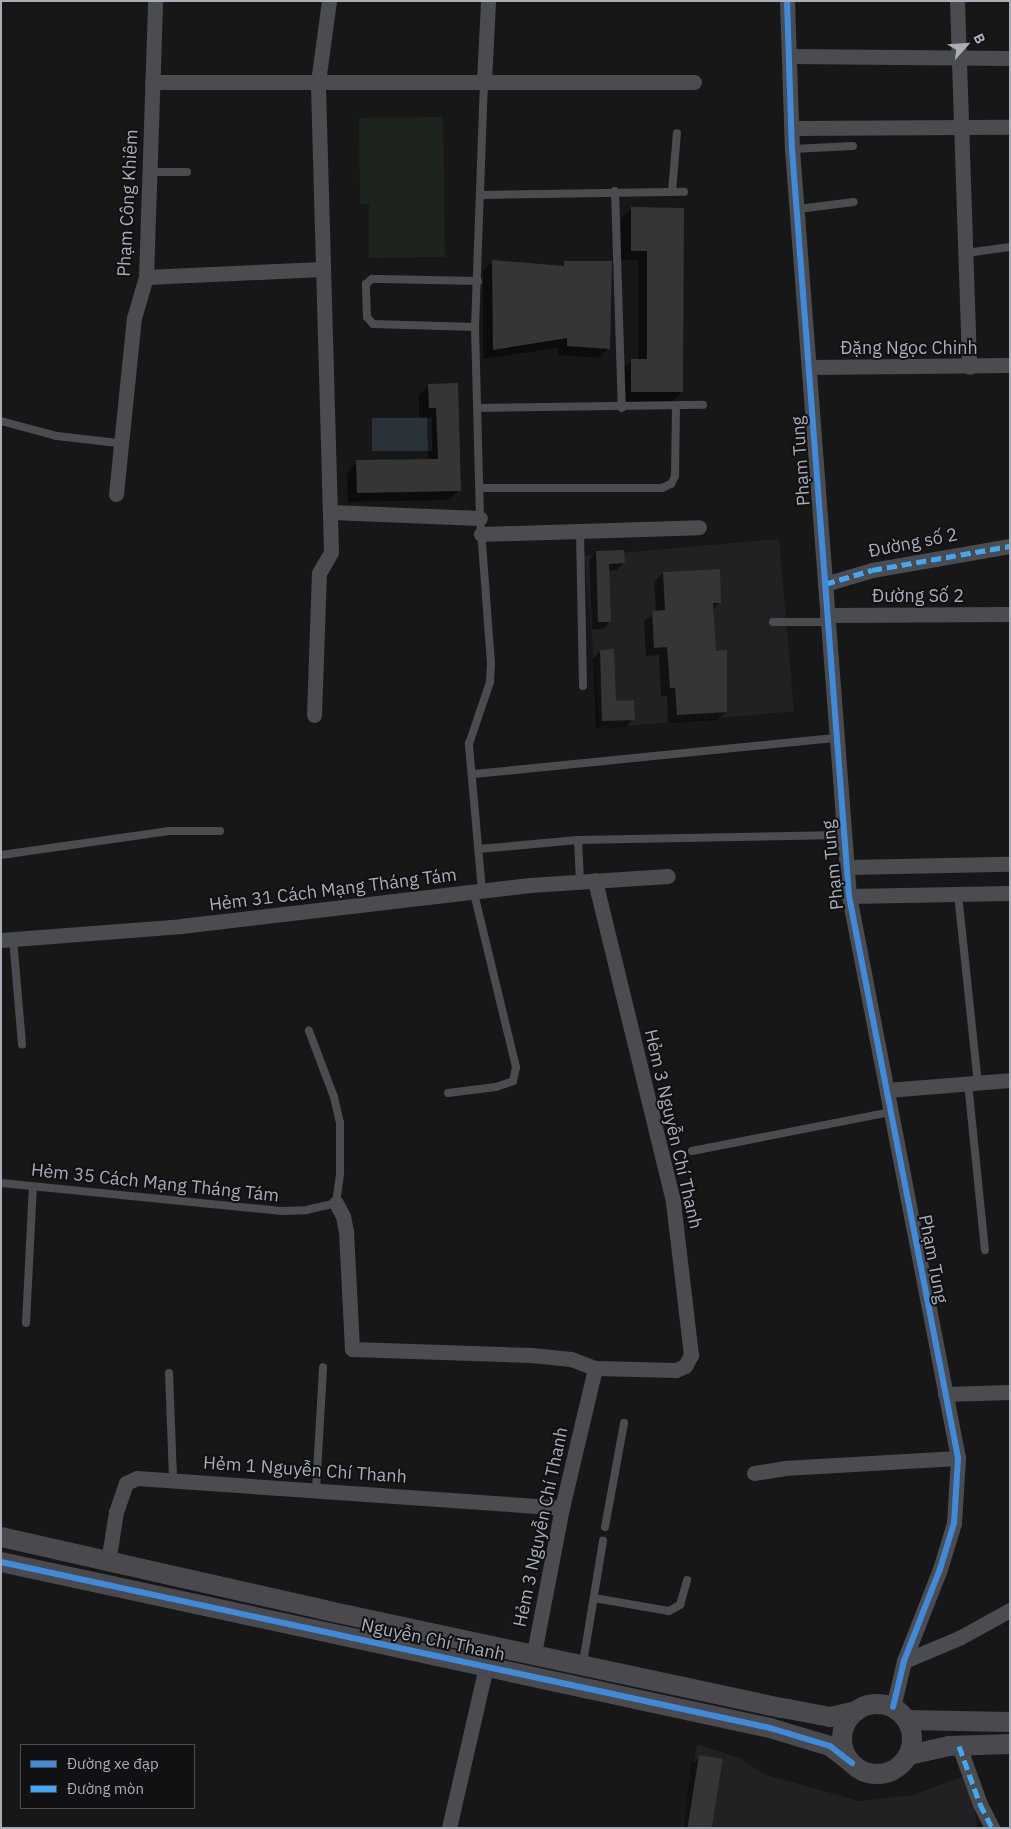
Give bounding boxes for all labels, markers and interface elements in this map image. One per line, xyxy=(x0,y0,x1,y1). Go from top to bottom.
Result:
north arrow xyxy=(941,20,991,70)
text: B xyxy=(969,30,990,47)
street label: Phạm Công Khiêm xyxy=(113,129,143,277)
street label: Đặng Ngọc Chinh xyxy=(840,337,978,359)
street label: Phạm Tung xyxy=(787,415,815,507)
street label: Đường số 2 xyxy=(867,524,959,562)
street label: Đường Số 2 xyxy=(872,585,964,607)
street label: Phạm Tung xyxy=(818,819,848,911)
street label: Hẻm 31 Cách Mạng Tháng Tám xyxy=(208,864,458,916)
street label: Hẻm 3 Nguyễn Chí Thanh xyxy=(640,1027,706,1231)
street label: Hẻm 35 Cách Mạng Tháng Tám xyxy=(30,1159,280,1207)
street label: Phạm Tung xyxy=(914,1213,952,1305)
street label: Hẻm 3 Nguyễn Chí Thanh xyxy=(509,1425,573,1629)
street label: Hẻm 1 Nguyễn Chí Thanh xyxy=(203,1452,407,1488)
street label: Nguyễn Chí Thanh xyxy=(359,1614,507,1666)
legend xyxy=(20,1744,195,1809)
text: Đường xe đạp xyxy=(67,1754,159,1773)
text: Đường mòn xyxy=(67,1779,144,1798)

